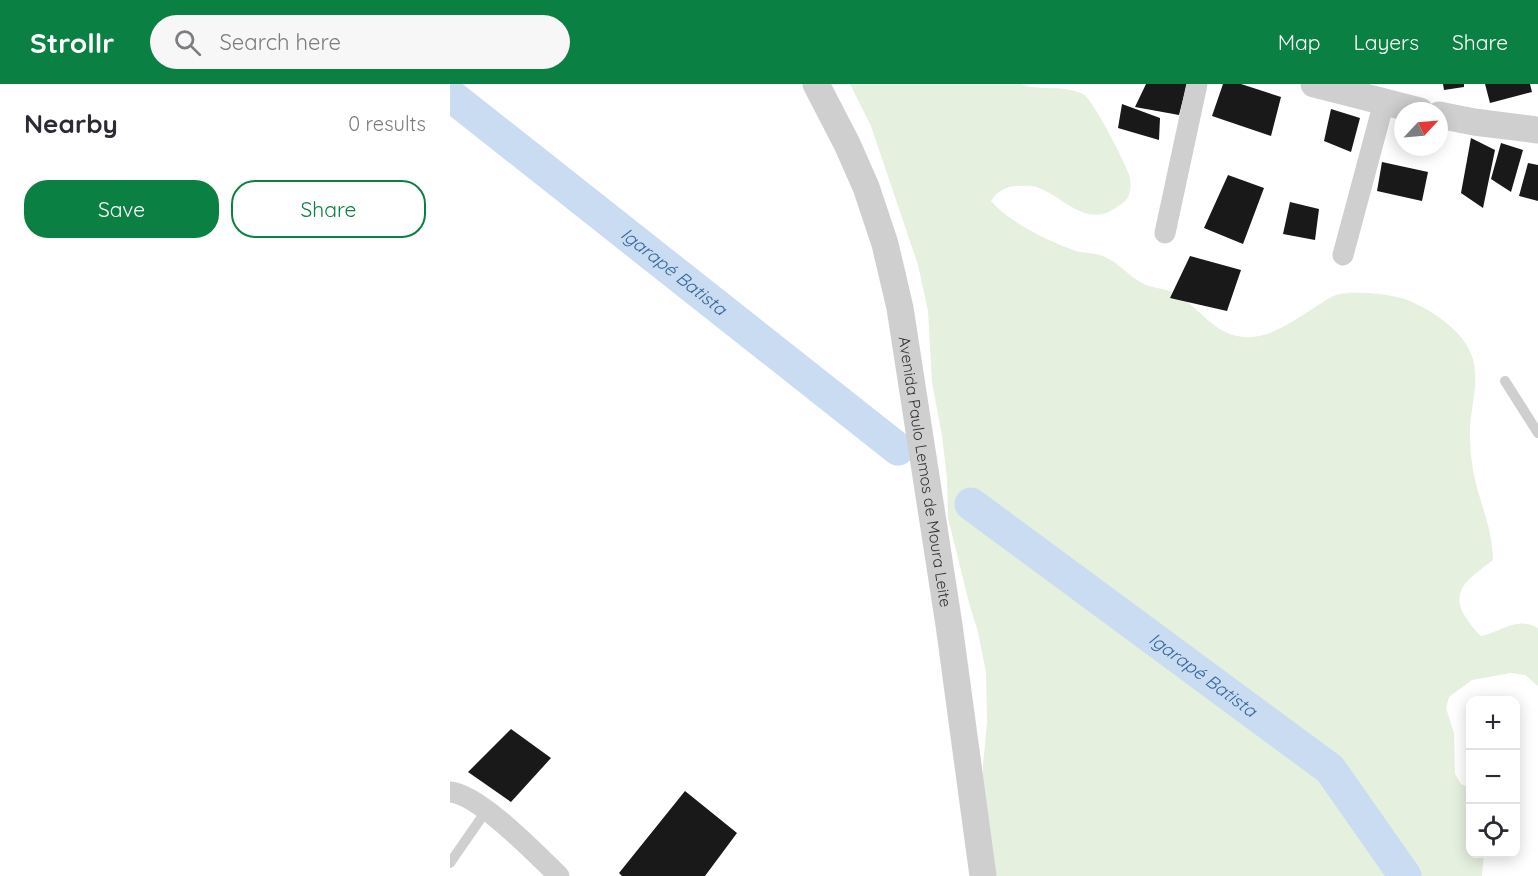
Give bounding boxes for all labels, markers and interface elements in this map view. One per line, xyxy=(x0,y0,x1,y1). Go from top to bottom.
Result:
search box xyxy=(150,15,570,69)
text: Strollr xyxy=(30,25,114,60)
icon: search xyxy=(171,26,204,59)
text: Search here xyxy=(219,28,341,56)
text: Map xyxy=(1278,29,1321,55)
text: Layers xyxy=(1354,29,1419,55)
text: Share xyxy=(1452,29,1508,55)
north arrow xyxy=(1394,102,1448,156)
text: Nearby xyxy=(24,107,118,140)
text: 0 results xyxy=(348,111,426,136)
button: Save xyxy=(24,180,219,238)
button: Share xyxy=(231,180,426,238)
water label: Igarapé Batista xyxy=(616,222,732,321)
street label: Avenida Paulo Lemos de Moura Leite xyxy=(895,335,956,609)
water label: Igarapé Batista xyxy=(1145,627,1262,723)
map controls xyxy=(1466,696,1520,858)
button: + xyxy=(1466,696,1520,750)
button: − xyxy=(1466,750,1520,804)
button: locate xyxy=(1466,804,1520,858)

